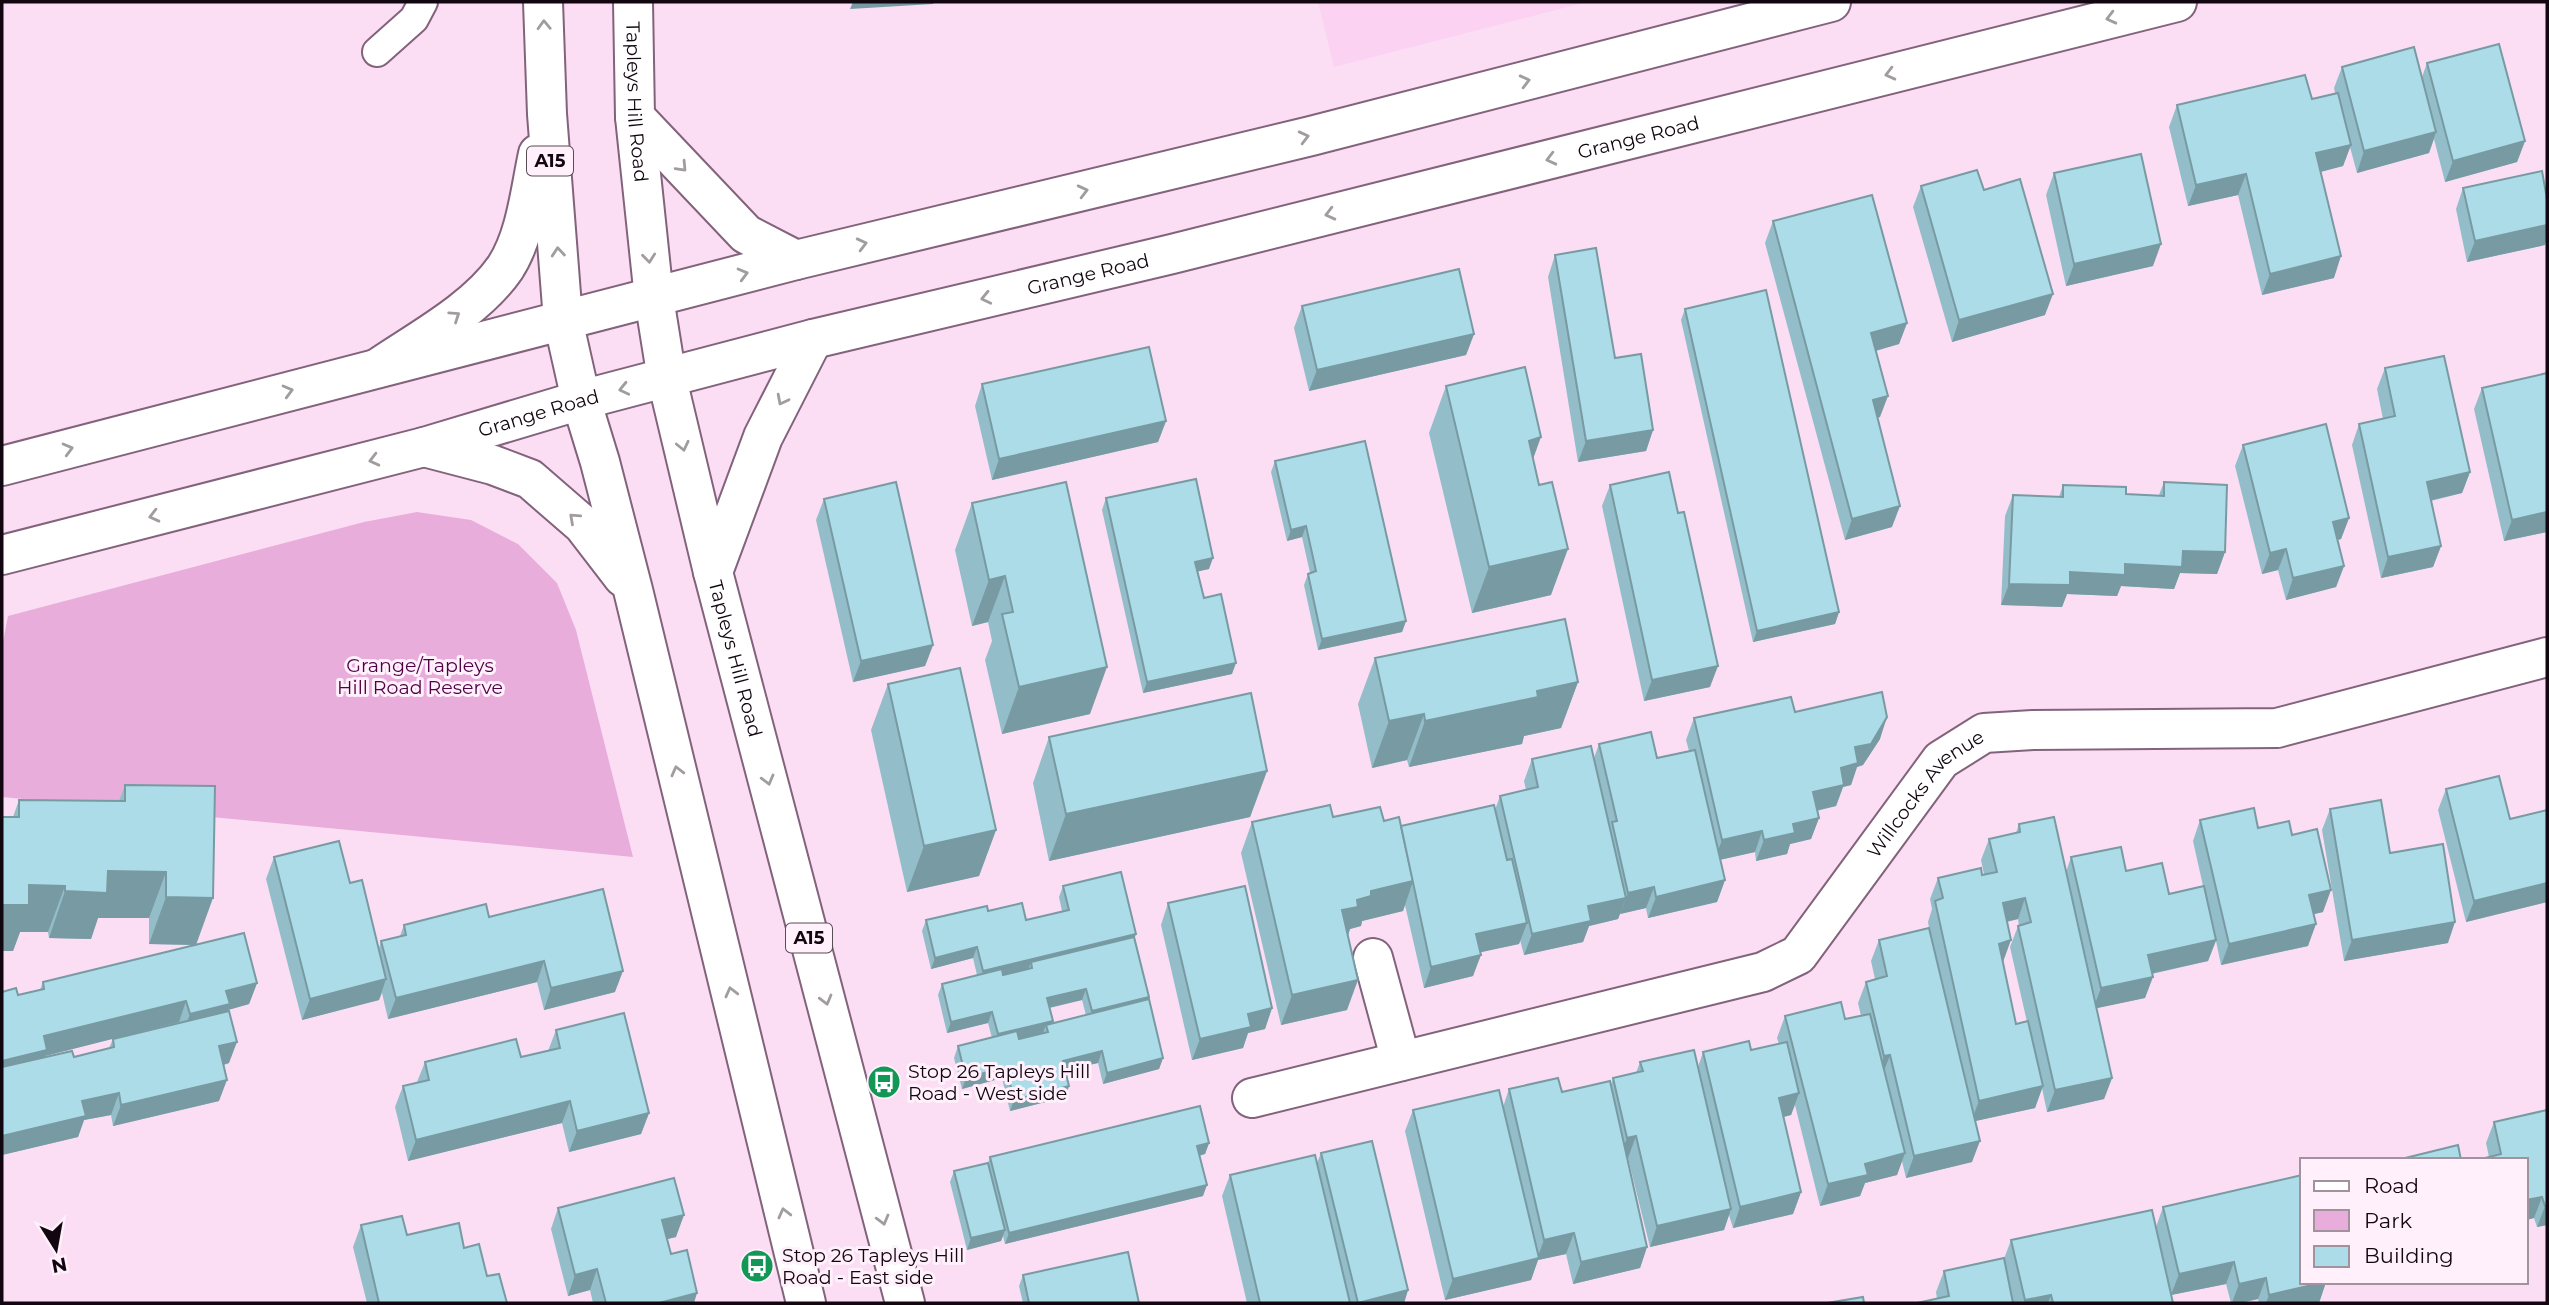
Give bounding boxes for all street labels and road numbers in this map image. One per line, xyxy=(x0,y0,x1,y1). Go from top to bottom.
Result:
street label: Tapleys Hill Road xyxy=(622,21,653,183)
street label: Grange Road xyxy=(1575,111,1702,163)
road number: A15 xyxy=(527,146,573,176)
street label: Grange Road xyxy=(1025,248,1151,299)
street label: Grange Road xyxy=(475,384,601,442)
street label: Tapleys Hill Road xyxy=(704,578,767,739)
street label: Willcocks Avenue xyxy=(1862,725,1988,862)
road number: A15 xyxy=(786,923,832,953)

